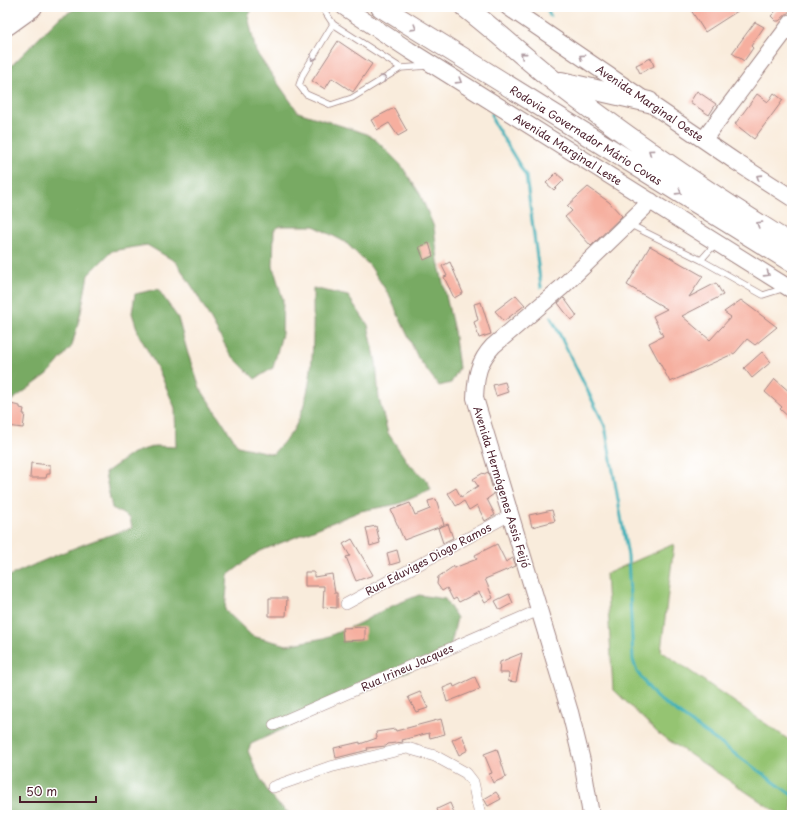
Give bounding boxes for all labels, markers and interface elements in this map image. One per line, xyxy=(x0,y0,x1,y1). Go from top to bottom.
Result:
one-way arrow xyxy=(410,23,417,30)
one-way arrow xyxy=(521,52,528,59)
one-way arrow xyxy=(311,54,318,61)
one-way arrow xyxy=(579,54,586,62)
street label: Avenida Marginal Oeste xyxy=(593,61,707,146)
one-way arrow xyxy=(380,75,387,82)
one-way arrow xyxy=(455,77,462,84)
street label: Rodovia Governador Mário Covas xyxy=(507,81,665,189)
street label: Avenida Marginal Leste xyxy=(511,109,626,189)
one-way arrow xyxy=(648,149,655,157)
one-way arrow xyxy=(756,174,763,182)
one-way arrow xyxy=(675,188,682,195)
one-way arrow xyxy=(756,222,763,229)
one-way arrow xyxy=(763,270,770,277)
street label: Avenida Hermógenes Assis Feijó xyxy=(469,404,535,570)
street label: Rua Eduviges Diogo Ramos xyxy=(362,518,494,600)
street label: Rua Irineu Jacques xyxy=(358,639,456,695)
scale bar xyxy=(20,778,96,804)
text: 50 m xyxy=(26,782,57,800)

